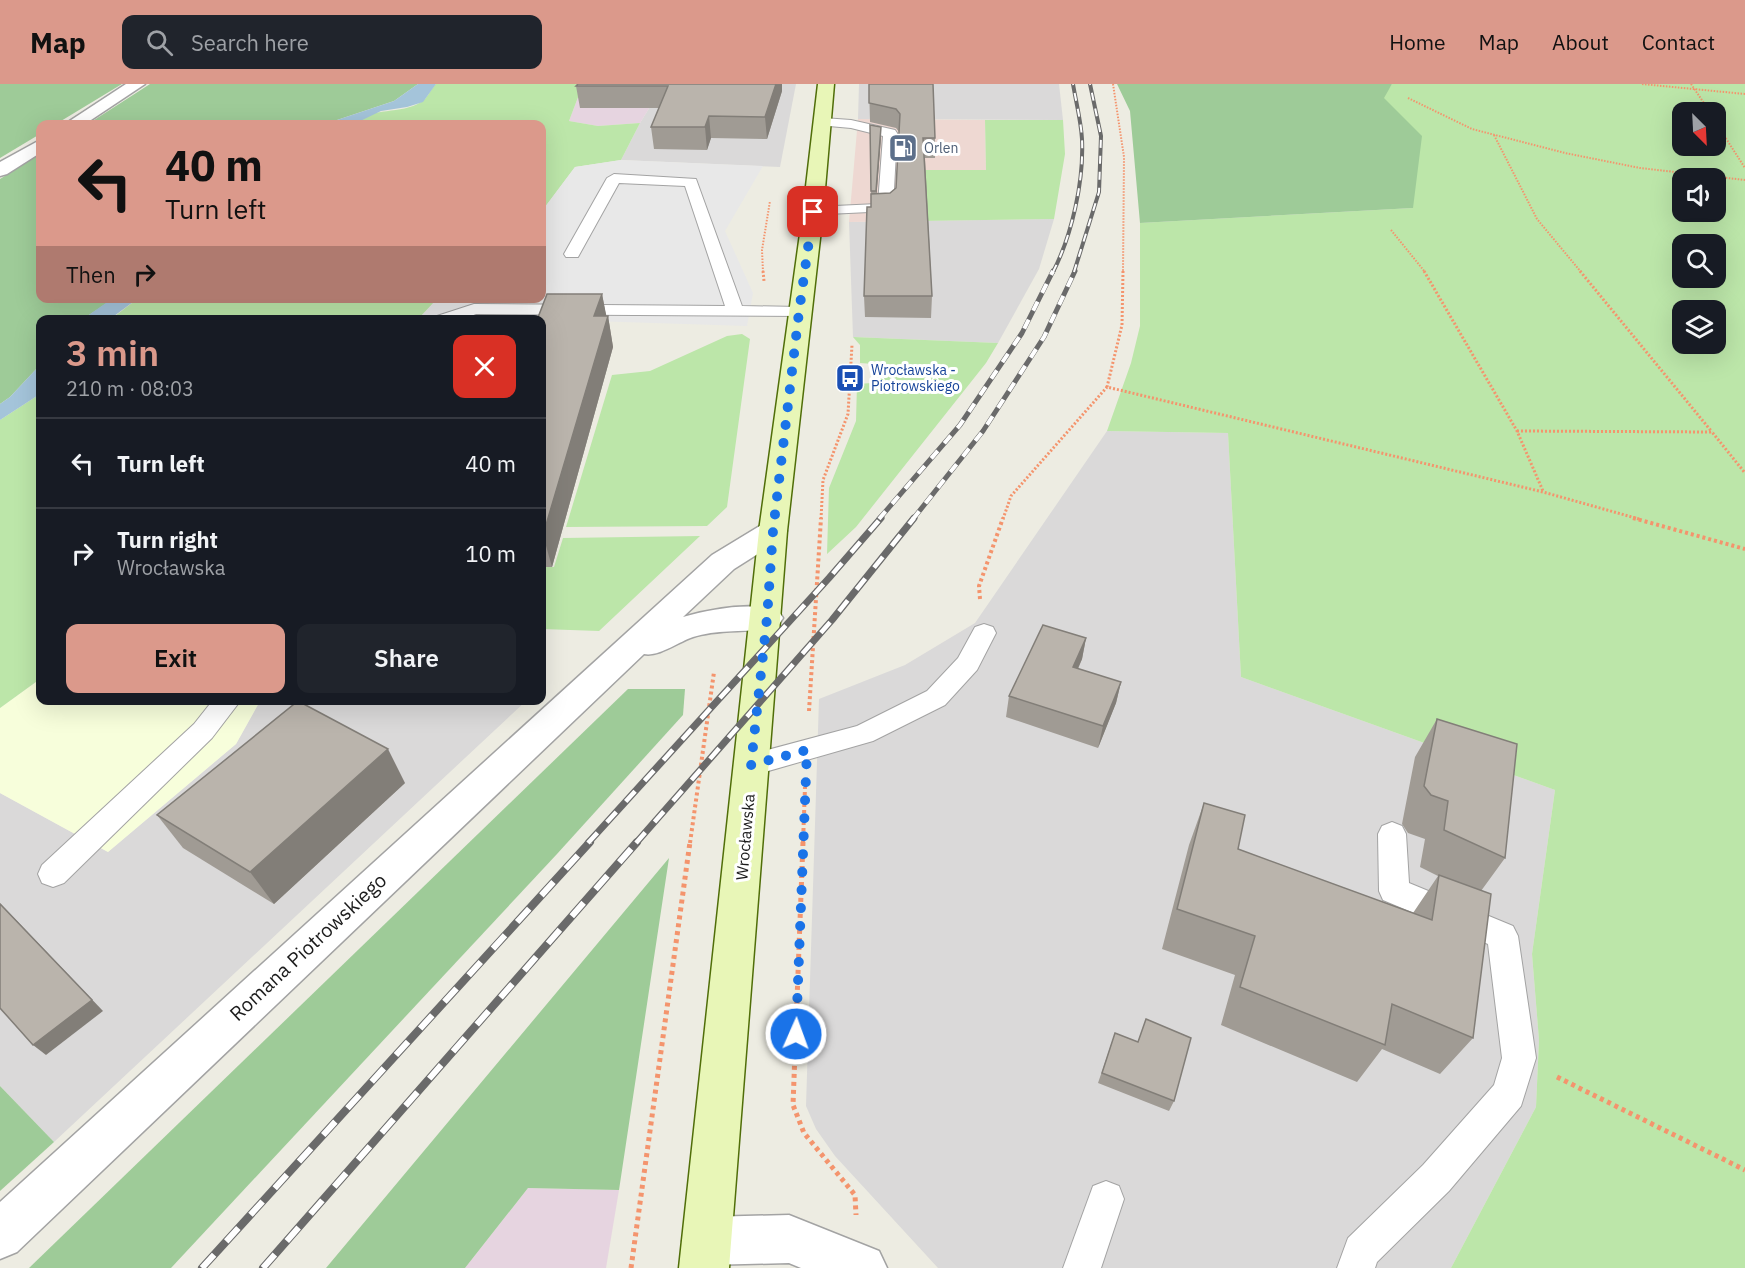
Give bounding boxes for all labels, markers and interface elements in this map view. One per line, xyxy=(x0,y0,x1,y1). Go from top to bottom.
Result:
search box xyxy=(122,15,542,69)
text: Map xyxy=(30,24,86,61)
icon: search xyxy=(143,26,176,59)
text: Search here xyxy=(191,28,309,57)
text: Home xyxy=(1389,28,1446,56)
text: Map xyxy=(1479,28,1519,56)
text: About xyxy=(1552,28,1609,56)
text: Contact xyxy=(1642,28,1715,56)
north arrow xyxy=(1672,102,1726,156)
map controls xyxy=(1672,102,1726,354)
fuel station icon: Orlen xyxy=(887,132,919,164)
text: 40 m xyxy=(165,138,263,193)
place label: Orlen xyxy=(924,139,959,157)
icon: left xyxy=(66,144,144,222)
button: sound xyxy=(1672,168,1726,222)
pin xyxy=(787,186,838,237)
text: Turn left xyxy=(165,191,266,226)
icon: arrive xyxy=(796,195,829,228)
button: search xyxy=(1672,234,1726,288)
icon: right xyxy=(128,258,161,291)
text: Then xyxy=(66,260,116,289)
button: layers xyxy=(1672,300,1726,354)
text: 3 min xyxy=(66,329,159,376)
button: close xyxy=(453,335,516,398)
place label: Wrocławska - Piotrowskiego xyxy=(871,361,960,395)
bus stop icon: Wrocławska - Piotrowskiego xyxy=(834,362,866,394)
text: 210 m · 08:03 xyxy=(66,375,194,402)
icon: left xyxy=(66,447,99,480)
text: Turn left xyxy=(117,449,205,478)
text: 40 m xyxy=(465,449,516,478)
text: Turn right xyxy=(117,525,218,554)
icon: right xyxy=(66,537,99,570)
text: 10 m xyxy=(465,539,516,568)
text: Wrocławska xyxy=(117,554,225,581)
button: Exit xyxy=(66,624,285,693)
button: Share xyxy=(297,624,516,693)
street label: Wrocławska xyxy=(731,792,759,881)
street label: Romana Piotrowskiego xyxy=(223,867,392,1027)
position arrow xyxy=(764,1002,828,1066)

